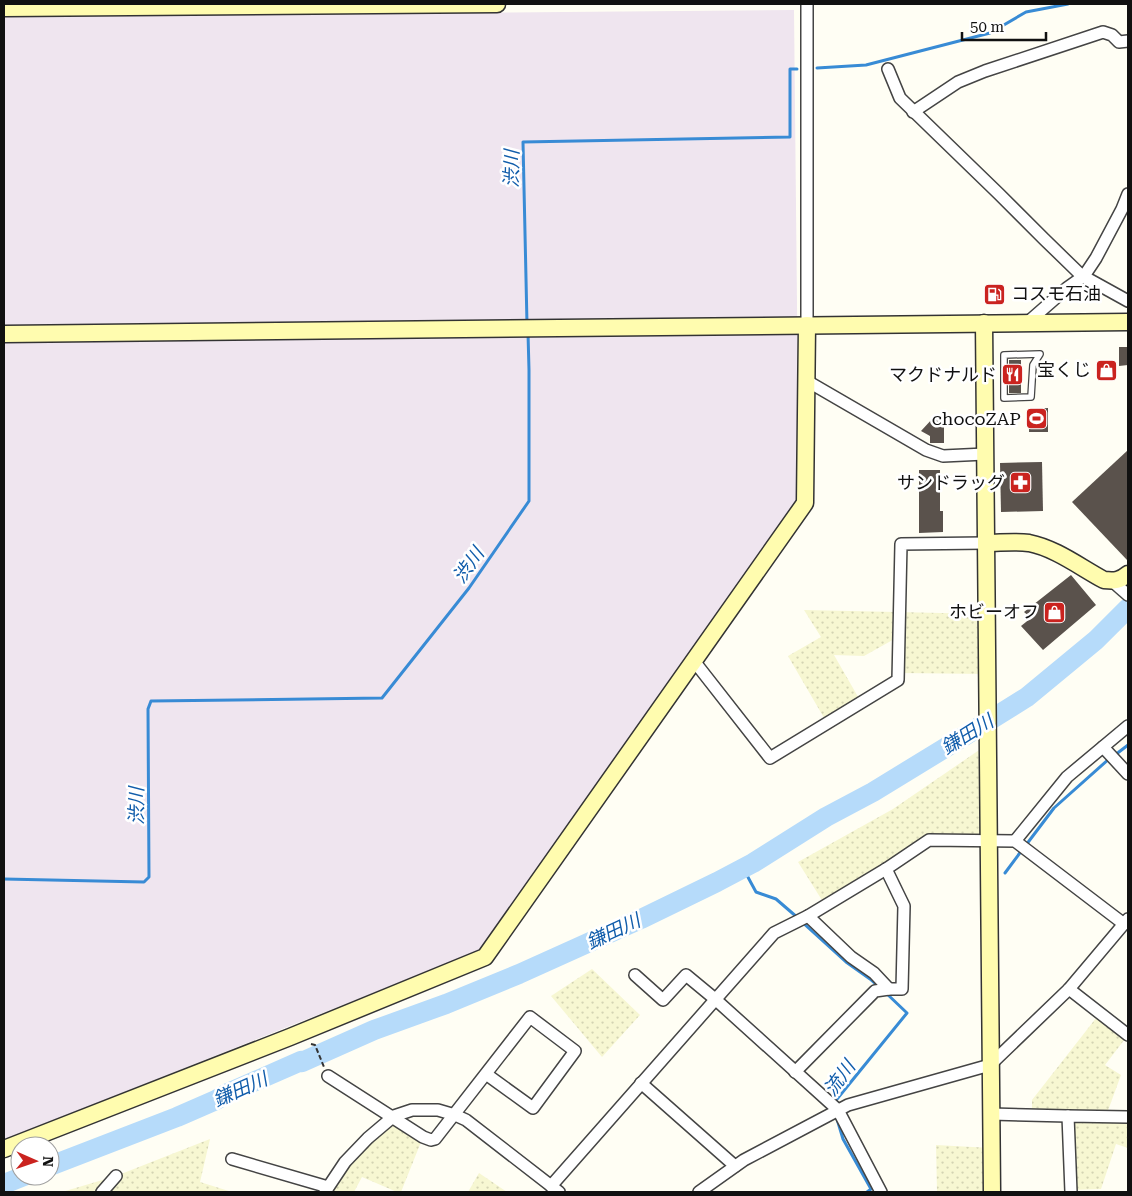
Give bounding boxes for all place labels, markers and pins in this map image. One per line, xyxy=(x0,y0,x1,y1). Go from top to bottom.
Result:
fuel station icon: コスモ石油 xyxy=(983,282,1007,306)
place label: コスモ石油 xyxy=(1011,283,1101,304)
shop icon: 宝くじ xyxy=(1095,358,1119,382)
place label: 宝くじ xyxy=(1037,359,1091,380)
restaurant icon: マクドナルド xyxy=(1001,363,1025,387)
place label: マクドナルド xyxy=(889,364,997,385)
sports icon: chocoZAP xyxy=(1025,407,1049,431)
place label: chocoZAP xyxy=(932,408,1021,429)
pharmacy icon: サンドラッグ xyxy=(1009,471,1033,495)
place label: サンドラッグ xyxy=(897,472,1005,493)
shop icon: ホビーオフ xyxy=(1043,600,1067,624)
place label: ホビーオフ xyxy=(949,601,1039,622)

